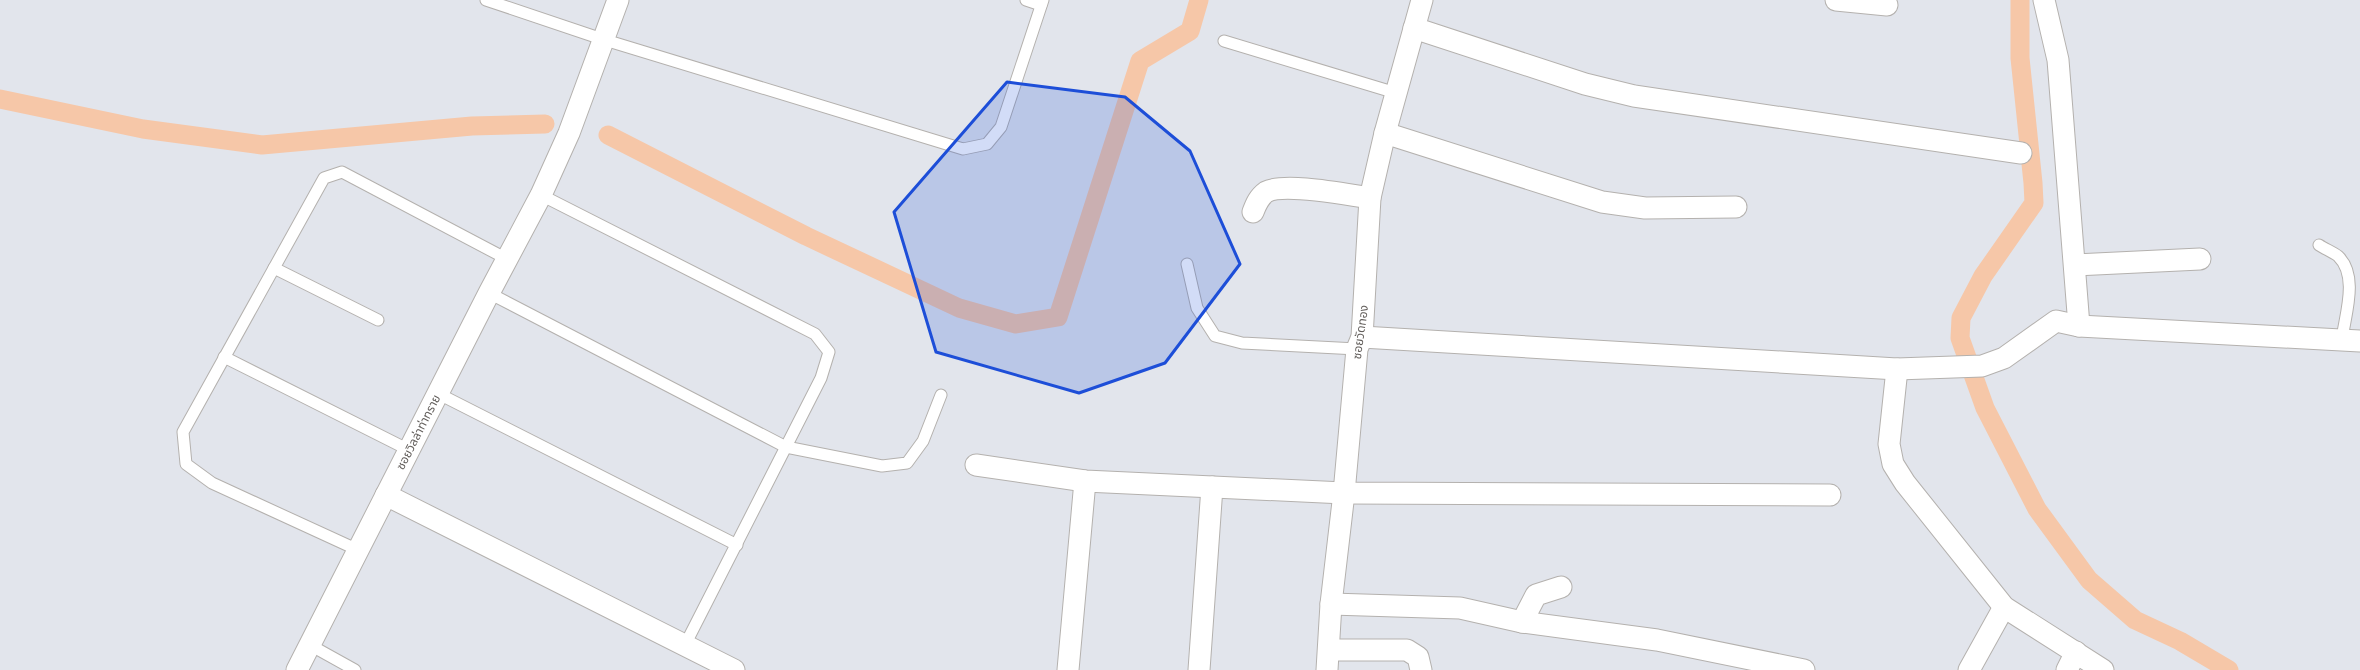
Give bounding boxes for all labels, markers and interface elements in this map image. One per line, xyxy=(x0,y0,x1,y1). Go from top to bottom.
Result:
street label: ซอยวัดทอง xyxy=(1349,304,1371,360)
street label: ซอยวิลล่าท่าทราย xyxy=(393,392,443,472)

